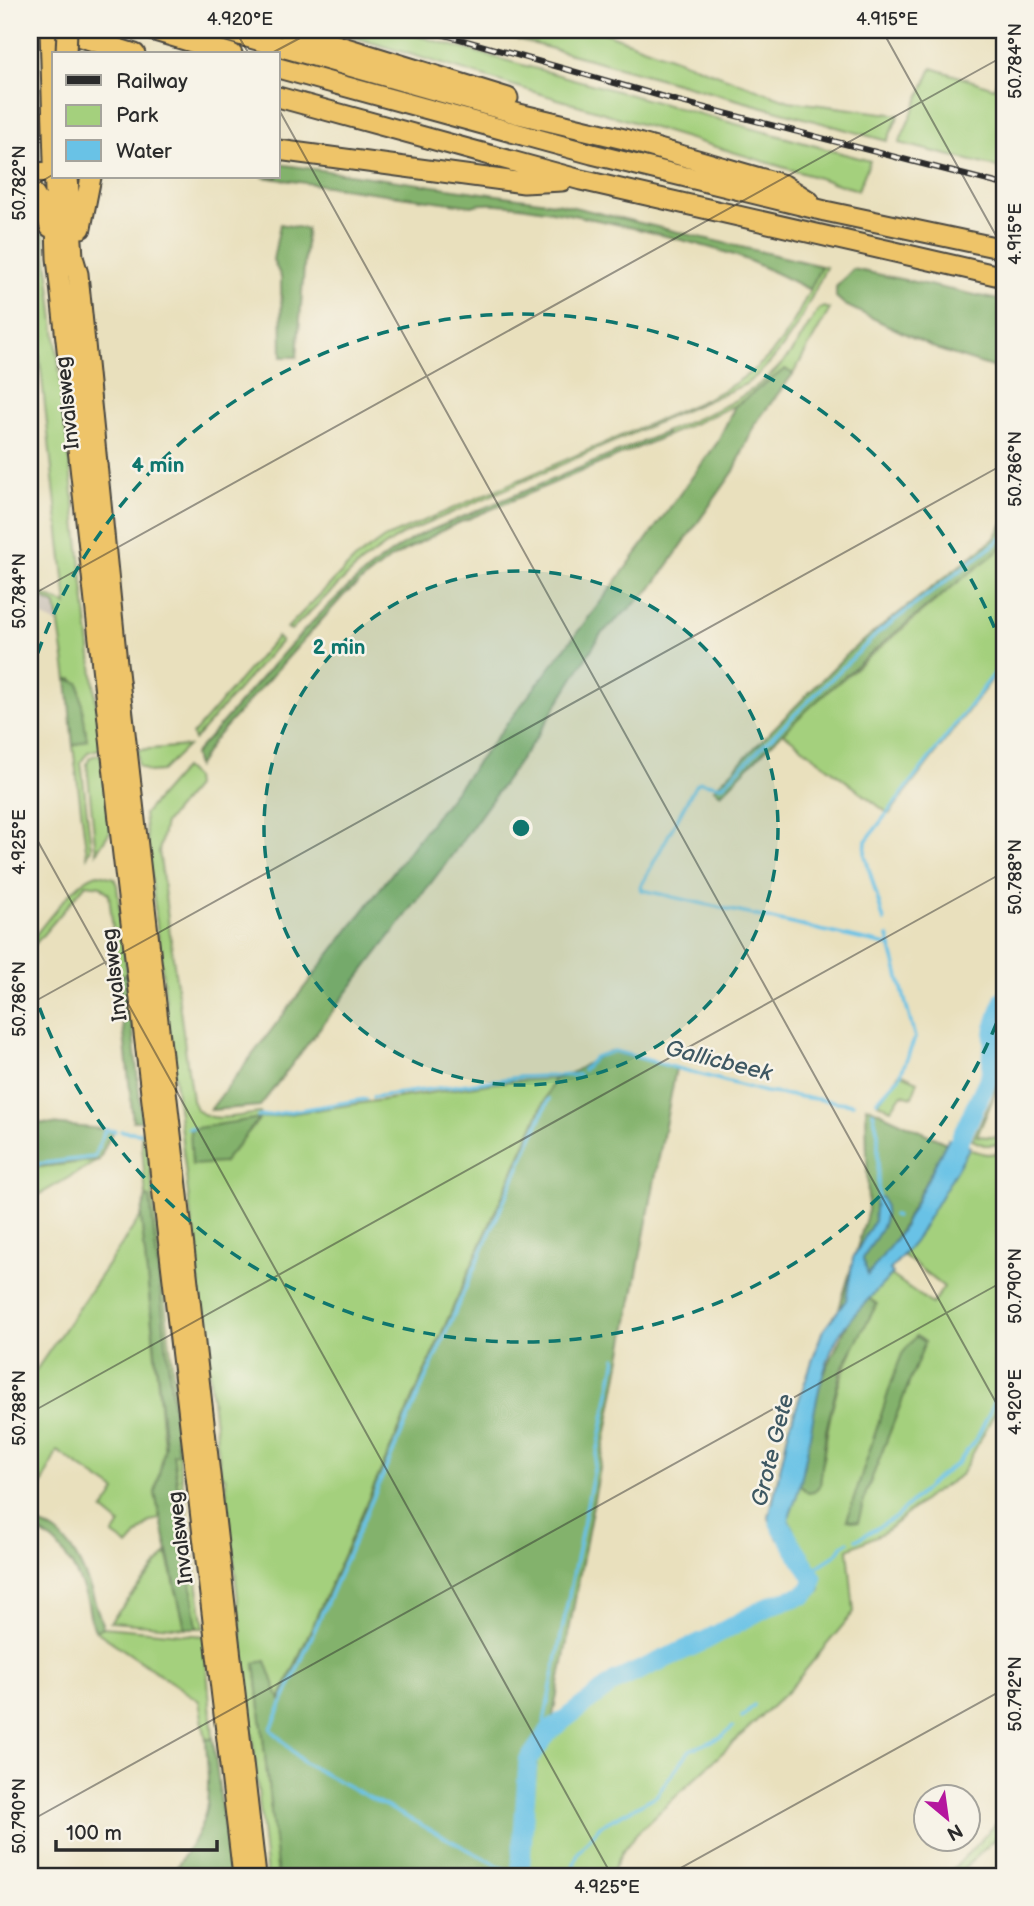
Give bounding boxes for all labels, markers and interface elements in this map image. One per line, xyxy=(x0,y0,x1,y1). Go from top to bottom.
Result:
text: 4.920°E xyxy=(207,9,273,30)
text: 4.915°E xyxy=(856,9,918,30)
text: 50.784°N xyxy=(1005,23,1026,99)
legend xyxy=(52,52,280,178)
text: Railway xyxy=(116,69,188,94)
text: Park xyxy=(116,103,159,128)
text: Water xyxy=(116,139,172,164)
text: 50.782°N xyxy=(9,145,30,221)
text: 4.915°E xyxy=(1005,203,1026,265)
street label: Invalsweg xyxy=(50,355,85,451)
text: 50.786°N xyxy=(1005,431,1026,507)
text: 4 min xyxy=(132,453,184,478)
text: 50.784°N xyxy=(9,553,30,629)
text: 2 min xyxy=(312,635,366,660)
text: 4.925°E xyxy=(9,809,30,875)
centre of rings xyxy=(509,816,533,840)
text: 50.788°N xyxy=(1005,839,1026,915)
street label: Invalsweg xyxy=(96,927,133,1023)
text: 50.786°N xyxy=(9,961,30,1037)
water label: Gallicbeek xyxy=(663,1034,776,1088)
text: 50.790°N xyxy=(1005,1248,1026,1324)
text: 4.920°E xyxy=(1005,1369,1026,1435)
text: 50.788°N xyxy=(9,1370,30,1446)
water label: Grote Gete xyxy=(745,1391,800,1509)
street label: Invalsweg xyxy=(162,1490,199,1586)
text: 50.792°N xyxy=(1005,1656,1026,1732)
text: 50.790°N xyxy=(9,1778,30,1854)
north arrow xyxy=(912,1784,982,1854)
scale bar xyxy=(56,1808,217,1852)
text: N xyxy=(943,1818,966,1845)
text: 100 m xyxy=(66,1821,122,1846)
text: 4.925°E xyxy=(574,1877,640,1898)

